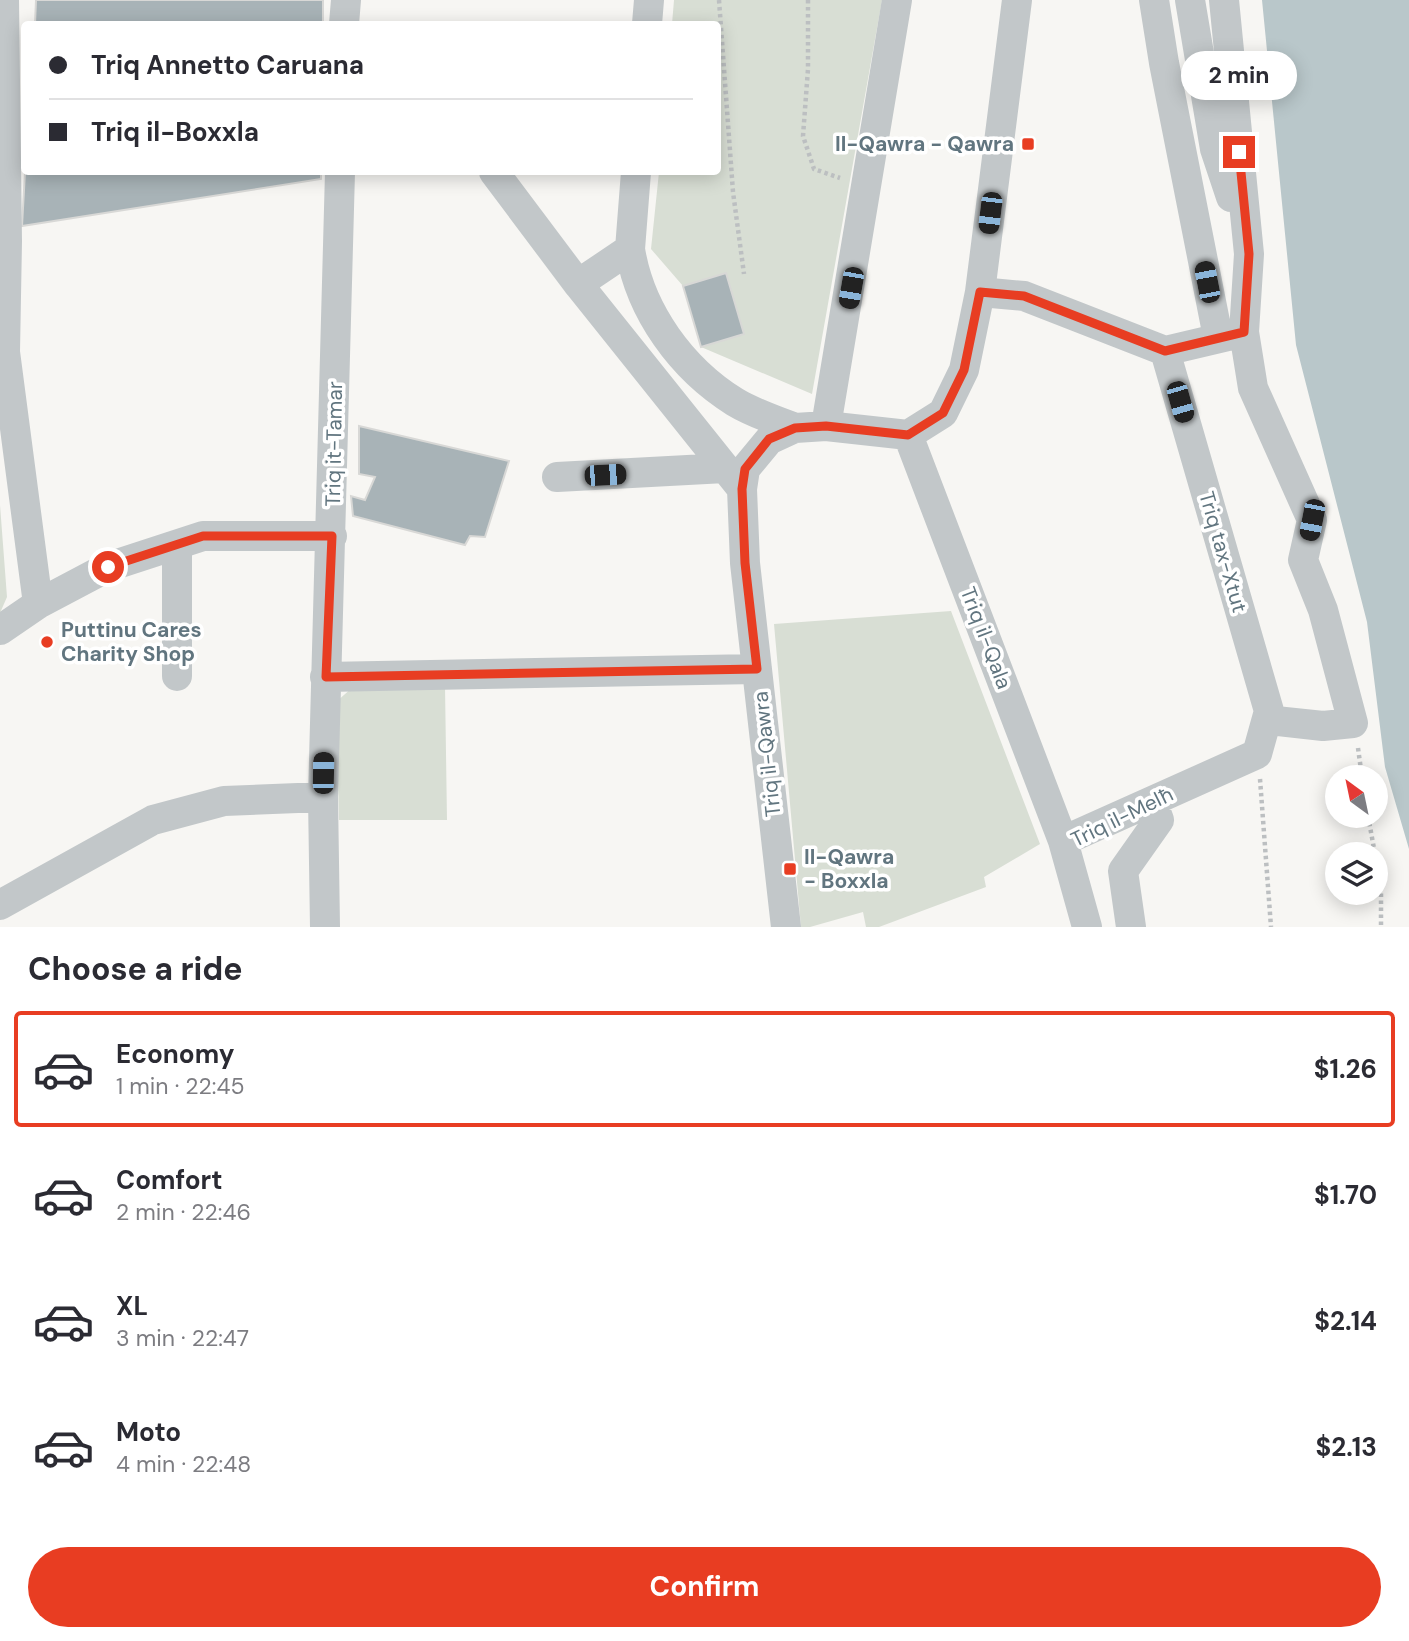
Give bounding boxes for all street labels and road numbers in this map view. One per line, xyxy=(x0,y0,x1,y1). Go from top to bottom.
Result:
street label: Triq it-Tamar xyxy=(319,381,349,507)
street label: Triq tax-Xtut xyxy=(1192,488,1254,616)
street label: Triq il-Qala xyxy=(954,583,1018,693)
street label: Triq il-Qawra xyxy=(746,690,788,818)
street label: Triq il-Melħ xyxy=(1066,780,1178,854)

